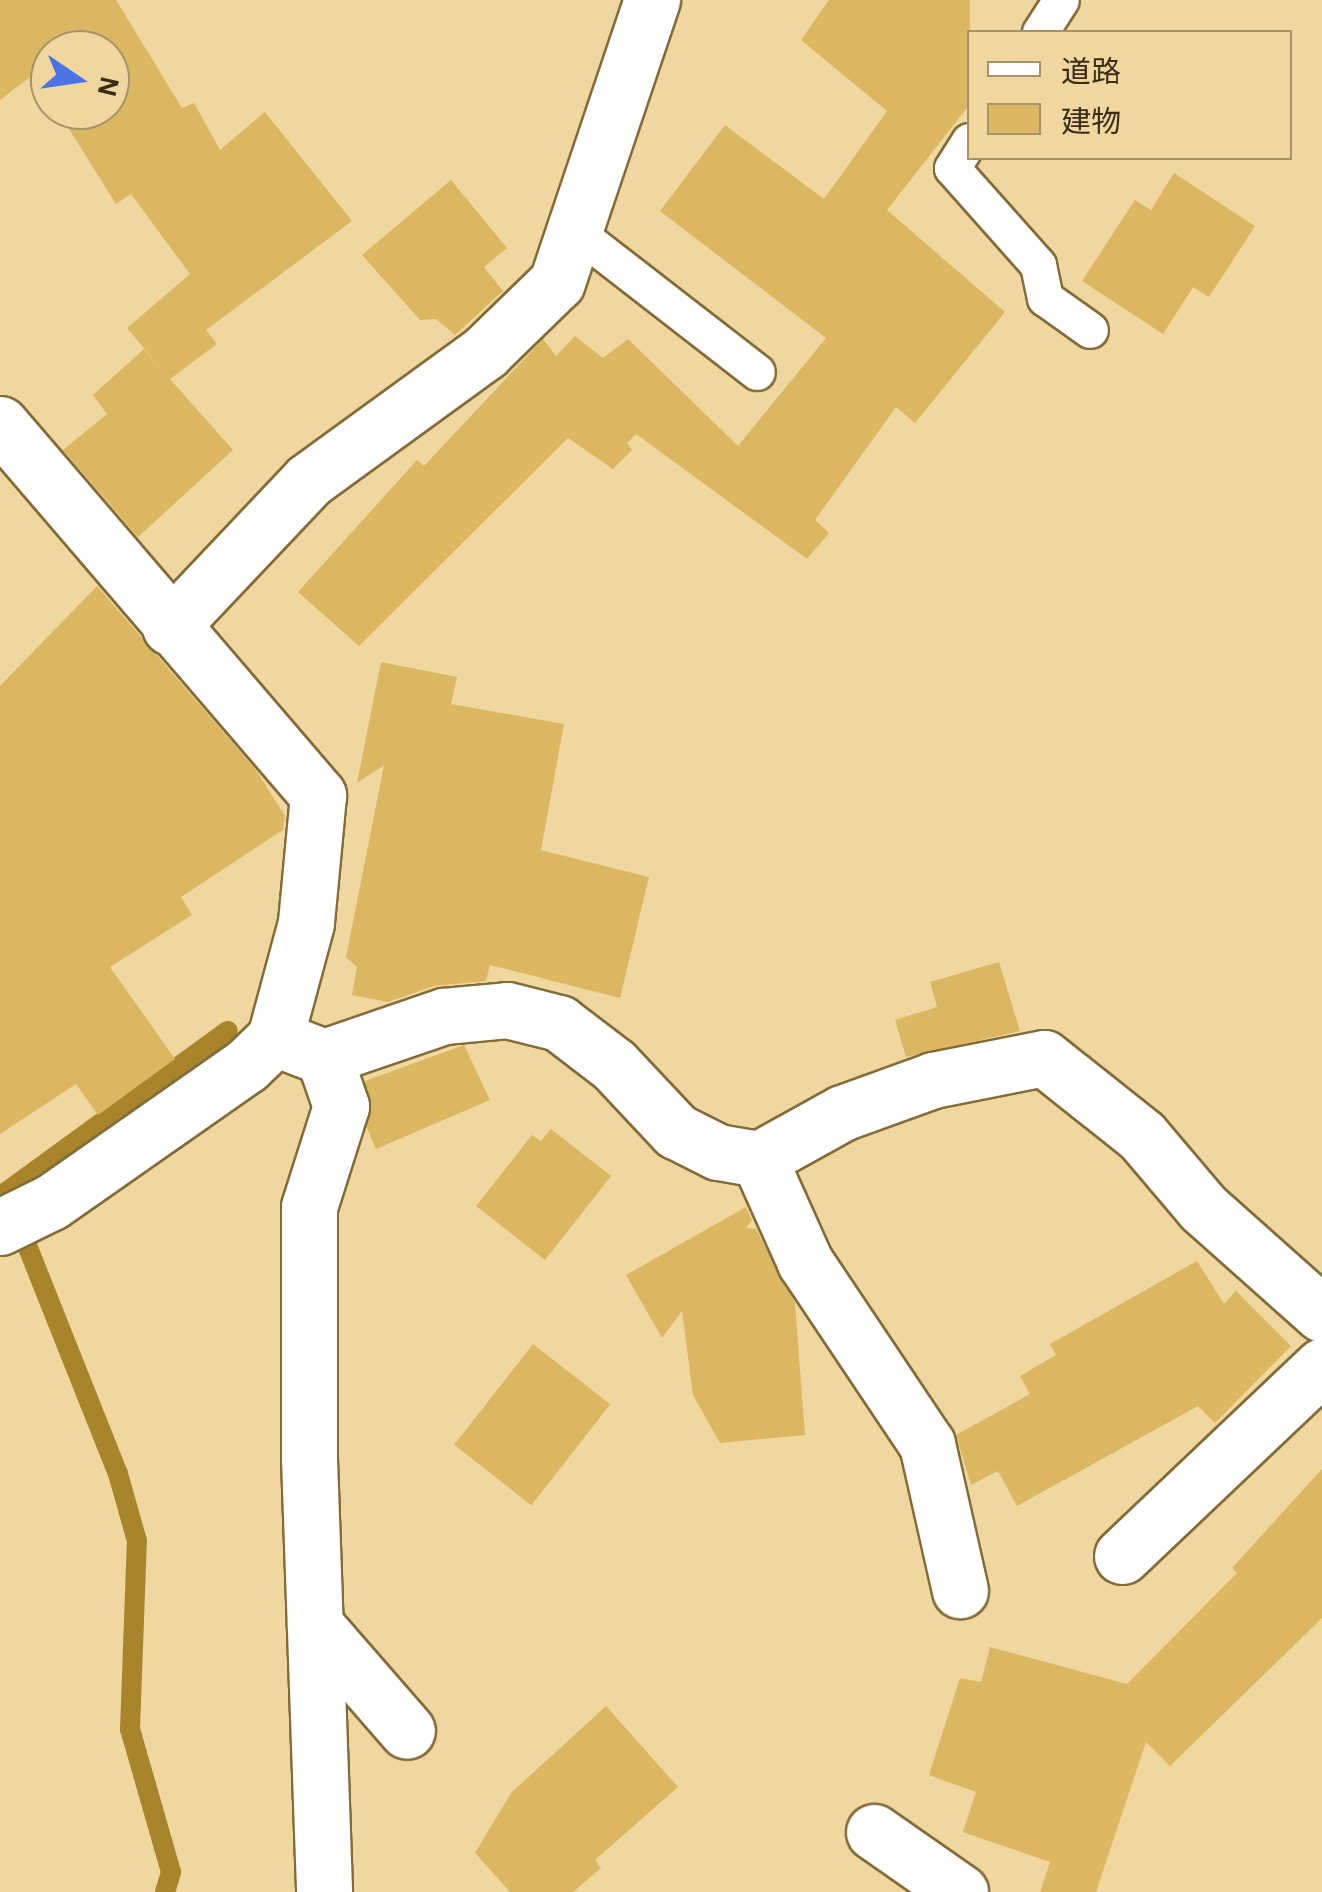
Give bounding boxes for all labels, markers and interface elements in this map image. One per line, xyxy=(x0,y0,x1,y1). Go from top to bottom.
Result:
north arrow xyxy=(30,30,130,130)
legend xyxy=(967,30,1292,160)
text: 道路 xyxy=(1061,58,1121,88)
text: N xyxy=(91,74,123,99)
text: 建物 xyxy=(1061,108,1121,138)

